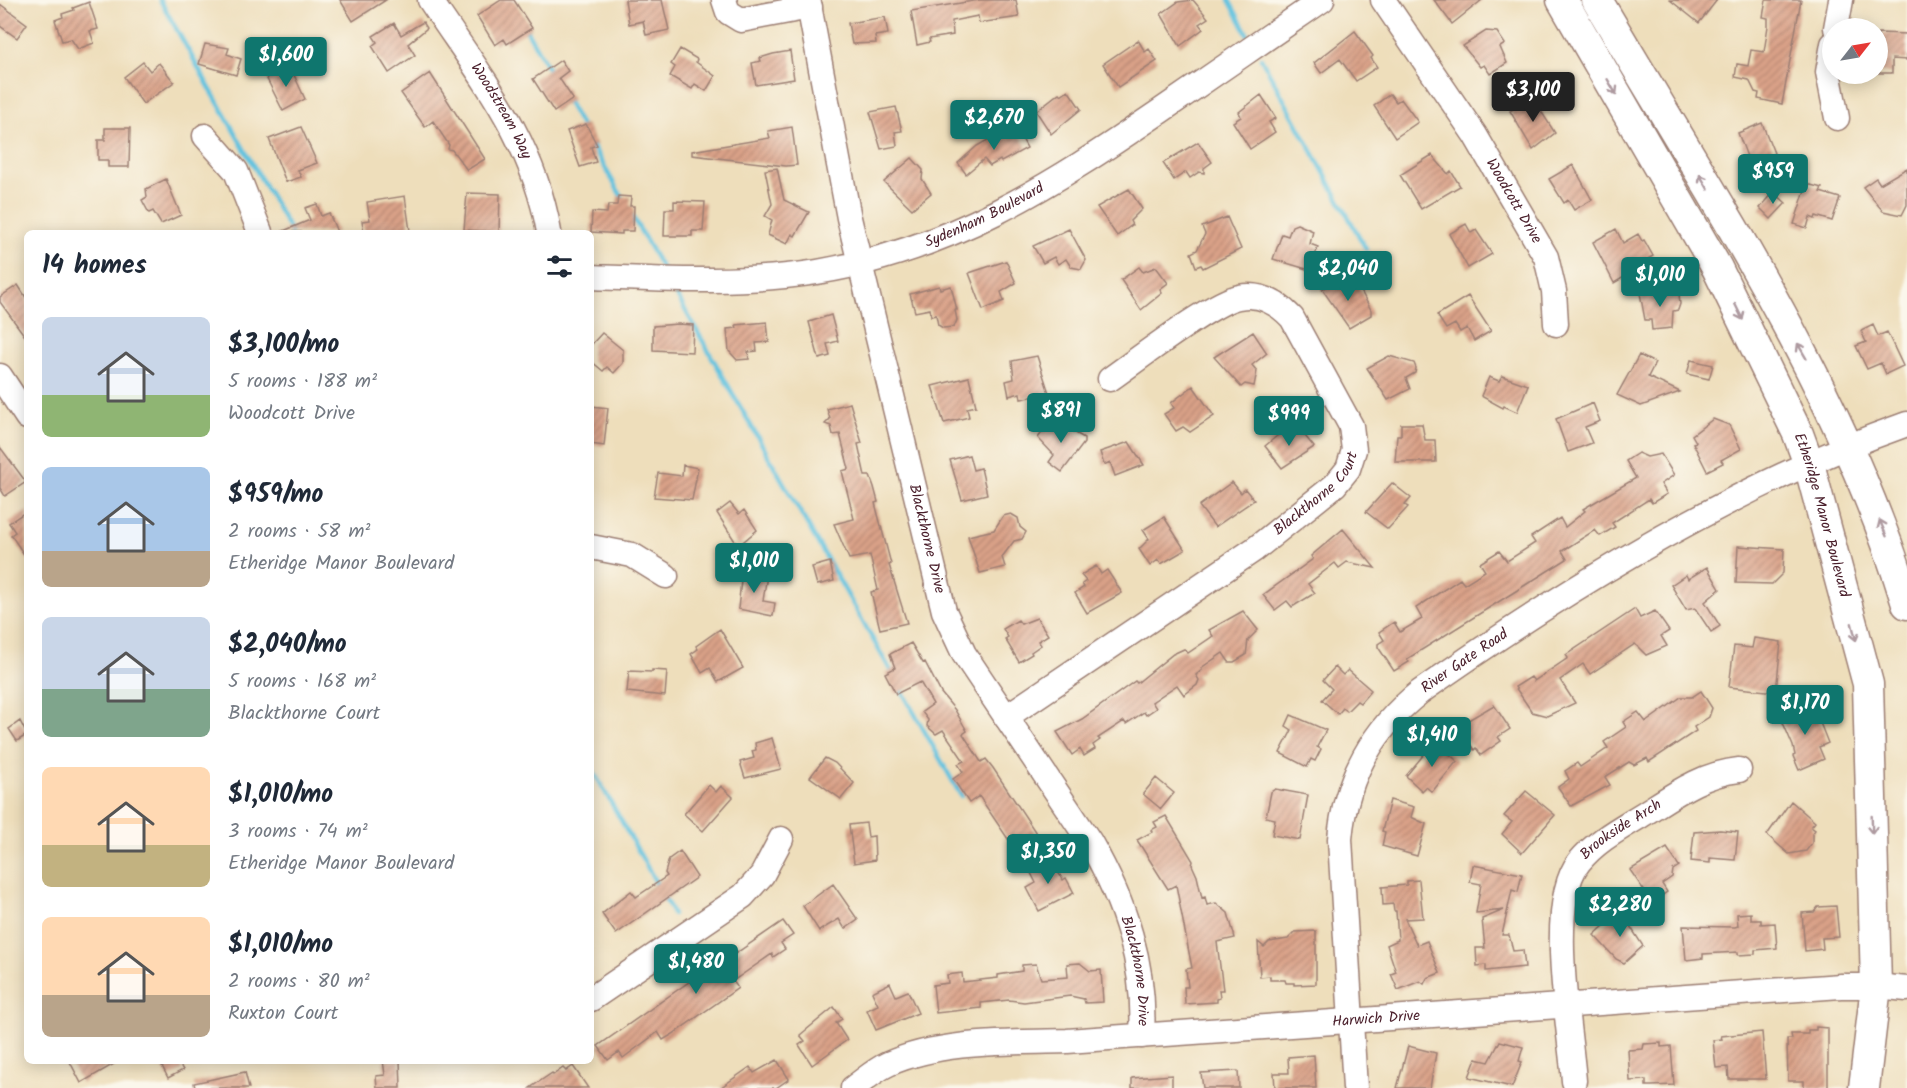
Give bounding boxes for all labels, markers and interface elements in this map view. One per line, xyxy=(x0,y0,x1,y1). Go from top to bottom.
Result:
north arrow xyxy=(1822,18,1888,84)
map controls xyxy=(1822,18,1888,84)
pin: $1,600 xyxy=(237,37,335,88)
text: $1,600 xyxy=(259,40,313,72)
street label: Woodstream Way xyxy=(464,58,538,164)
pin: $3,100 xyxy=(1484,72,1582,123)
text: $3,100 xyxy=(1506,75,1560,107)
one-way arrow xyxy=(1606,78,1618,95)
pin: $2,670 xyxy=(945,100,1043,151)
text: $2,670 xyxy=(964,103,1024,135)
street label: Woodcott Drive xyxy=(1479,154,1548,249)
pin: $959 xyxy=(1737,154,1809,205)
text: $959 xyxy=(1752,157,1794,189)
one-way arrow xyxy=(1698,174,1709,192)
street label: Sydenham Boulevard xyxy=(921,176,1049,254)
text: 14 homes xyxy=(42,245,147,287)
icon: filters xyxy=(543,250,576,283)
pin: $2,040 xyxy=(1299,251,1397,302)
text: $2,040 xyxy=(1318,254,1378,286)
pin: $1,010 xyxy=(1611,257,1709,308)
text: $1,010 xyxy=(1635,260,1685,292)
one-way arrow xyxy=(1733,302,1745,320)
text: $3,100/mo xyxy=(228,324,339,366)
icon: home xyxy=(90,341,162,413)
one-way arrow xyxy=(1796,343,1808,360)
text: 5 rooms · 188 m² xyxy=(228,366,377,398)
pin: $891 xyxy=(1025,393,1097,444)
text: $891 xyxy=(1041,396,1081,428)
pin: $999 xyxy=(1253,396,1325,447)
text: Woodcott Drive xyxy=(228,398,355,430)
text: $999 xyxy=(1268,399,1310,431)
street label: Etheridge Manor Boulevard xyxy=(1787,430,1856,601)
street label: Blackthorne Court xyxy=(1268,448,1365,542)
text: $959/mo xyxy=(228,474,323,516)
street label: Blackthorne Drive xyxy=(902,482,951,596)
icon: home xyxy=(90,491,162,563)
text: 2 rooms · 58 m² xyxy=(228,516,370,548)
one-way arrow xyxy=(1877,520,1888,538)
pin: $1,010 xyxy=(705,543,803,594)
text: $1,010 xyxy=(729,546,779,578)
text: Etheridge Manor Boulevard xyxy=(228,548,454,580)
street label: River Gate Road xyxy=(1416,622,1513,700)
one-way arrow xyxy=(1849,622,1861,641)
text: $2,040/mo xyxy=(228,624,347,666)
icon: home xyxy=(90,641,162,713)
text: 5 rooms · 168 m² xyxy=(228,666,376,698)
pin: $1,170 xyxy=(1756,685,1854,736)
text: $1,170 xyxy=(1781,688,1829,720)
text: Blackthorne Court xyxy=(228,698,380,730)
pin: $1,410 xyxy=(1383,717,1481,768)
text: $1,410 xyxy=(1407,720,1457,752)
text: $1,010/mo xyxy=(228,774,333,816)
icon: home xyxy=(90,791,162,863)
street label: Brookside Arch xyxy=(1574,793,1667,866)
one-way arrow xyxy=(1866,815,1877,835)
text: 3 rooms · 74 m² xyxy=(228,816,368,848)
pin: $1,350 xyxy=(999,834,1097,885)
text: $1,350 xyxy=(1021,837,1075,869)
text: Etheridge Manor Boulevard xyxy=(228,848,454,880)
pin: $2,280 xyxy=(1571,887,1669,938)
text: $2,280 xyxy=(1589,890,1651,922)
street label: Blackthorne Drive xyxy=(1113,913,1155,1027)
text: $1,010/mo xyxy=(228,924,333,966)
icon: home xyxy=(90,941,162,1013)
pin: $1,480 xyxy=(647,944,745,995)
text: $1,480 xyxy=(668,947,724,979)
text: 2 rooms · 80 m² xyxy=(228,966,370,998)
text: Ruxton Court xyxy=(228,998,338,1030)
street label: Harwich Drive xyxy=(1331,1004,1421,1034)

